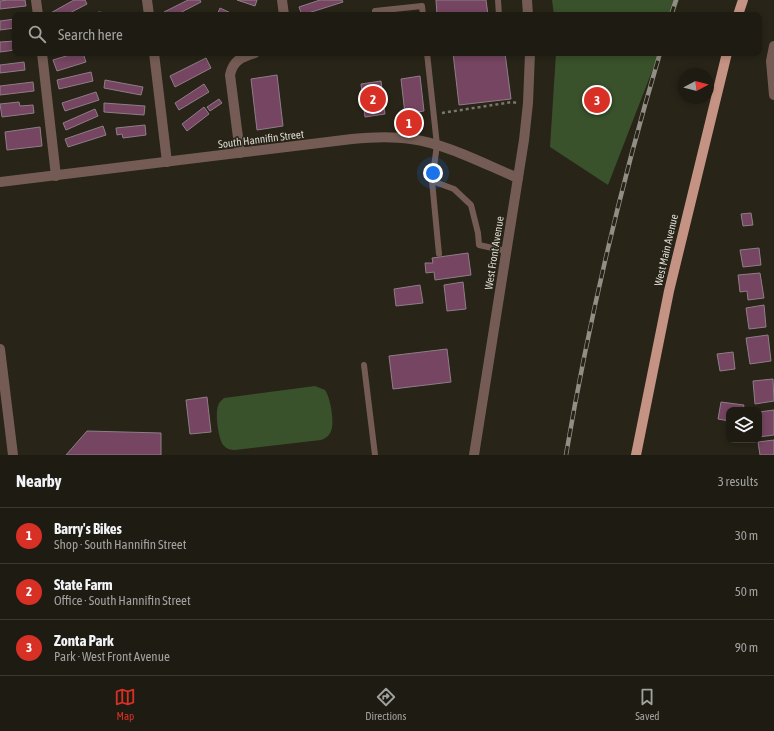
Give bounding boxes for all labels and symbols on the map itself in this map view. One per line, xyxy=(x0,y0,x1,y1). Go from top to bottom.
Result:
north arrow xyxy=(678,68,714,104)
pin: 2 xyxy=(360,84,386,114)
pin: 3 xyxy=(584,85,610,115)
pin: 1 xyxy=(396,108,422,138)
street label: South Hannifin Street xyxy=(217,128,305,150)
your location xyxy=(423,163,443,183)
street label: West Main Avenue xyxy=(652,213,680,287)
street label: West Front Avenue xyxy=(482,215,506,291)

